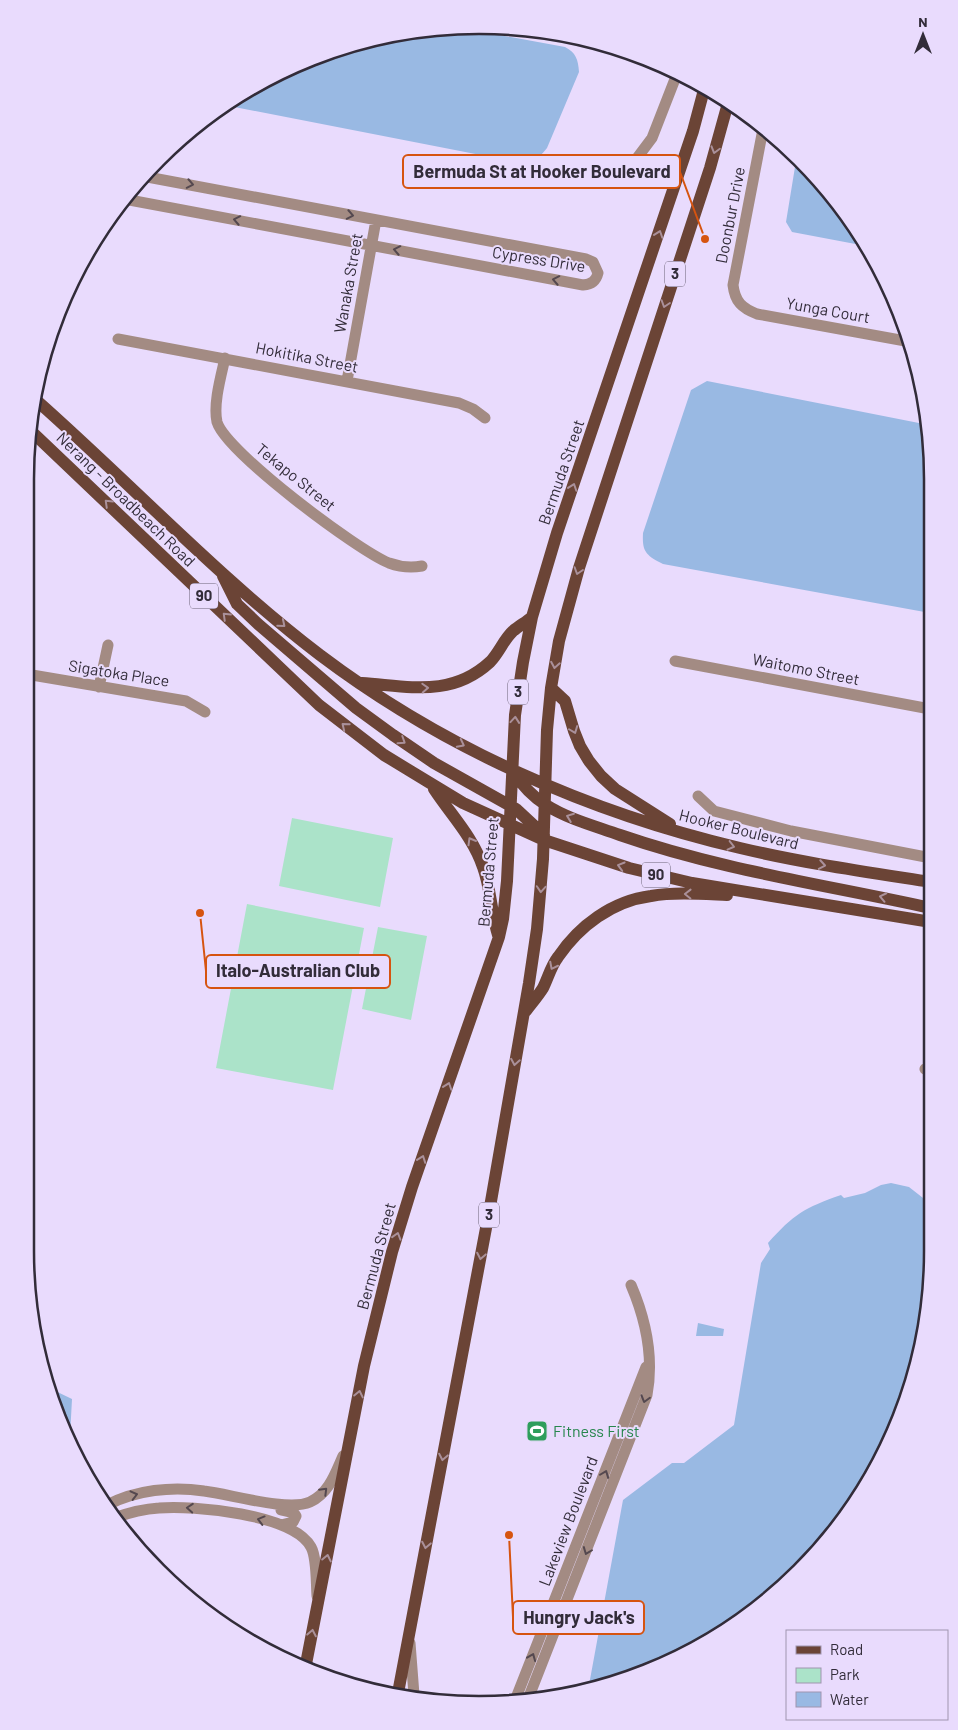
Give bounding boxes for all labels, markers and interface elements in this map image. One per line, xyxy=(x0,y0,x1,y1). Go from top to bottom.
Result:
north arrow xyxy=(898,10,948,60)
text: N xyxy=(918,13,928,30)
one-way arrow xyxy=(711,145,721,153)
callout: Bermuda St at Hooker Boulevard xyxy=(403,155,680,188)
text: Bermuda St at Hooker Boulevard xyxy=(413,160,671,182)
street label: Doonbur Drive xyxy=(711,165,748,265)
one-way arrow xyxy=(186,179,194,189)
one-way arrow xyxy=(345,209,354,219)
one-way arrow xyxy=(233,216,241,226)
one-way arrow xyxy=(654,230,664,239)
street label: Wanaka Street xyxy=(329,231,366,334)
street label: Cypress Drive xyxy=(491,242,587,275)
one-way arrow xyxy=(392,246,401,256)
road number: 3 xyxy=(665,262,685,286)
one-way arrow xyxy=(552,276,561,286)
street label: Yunga Court xyxy=(785,293,871,326)
one-way arrow xyxy=(661,300,671,308)
street label: Hokitika Street xyxy=(254,337,360,376)
street label: Bermuda Street xyxy=(534,417,587,527)
street label: Nerang - Broadbeach Road xyxy=(53,427,200,570)
street label: Tekapo Street xyxy=(253,439,340,514)
one-way arrow xyxy=(567,483,577,492)
one-way arrow xyxy=(105,500,114,509)
one-way arrow xyxy=(574,566,584,574)
road number: 90 xyxy=(190,584,218,608)
one-way arrow xyxy=(222,613,231,622)
one-way arrow xyxy=(276,618,285,627)
street label: Waitomo Street xyxy=(751,649,861,688)
street label: Sigatoka Place xyxy=(67,655,171,690)
one-way arrow xyxy=(550,660,560,669)
road number: 3 xyxy=(508,680,528,704)
one-way arrow xyxy=(421,682,429,693)
one-way arrow xyxy=(509,716,520,724)
one-way arrow xyxy=(342,723,351,731)
one-way arrow xyxy=(568,725,578,734)
one-way arrow xyxy=(397,735,406,745)
one-way arrow xyxy=(456,738,465,748)
street label: Hooker Boulevard xyxy=(677,804,801,853)
one-way arrow xyxy=(566,812,575,823)
street label: Bermuda Street xyxy=(473,816,502,928)
one-way arrow xyxy=(467,837,477,846)
one-way arrow xyxy=(726,840,734,850)
one-way arrow xyxy=(818,859,827,869)
one-way arrow xyxy=(617,861,626,871)
road number: 90 xyxy=(642,862,670,888)
one-way arrow xyxy=(535,885,546,893)
one-way arrow xyxy=(684,889,692,899)
one-way arrow xyxy=(879,892,888,903)
callout: Italo-Australian Club xyxy=(206,955,390,988)
text: Italo-Australian Club xyxy=(216,959,380,981)
one-way arrow xyxy=(549,961,559,970)
one-way arrow xyxy=(511,1057,521,1066)
one-way arrow xyxy=(442,1082,452,1090)
one-way arrow xyxy=(416,1155,426,1164)
street label: Bermuda Street xyxy=(352,1200,399,1311)
road number: 3 xyxy=(479,1202,499,1228)
one-way arrow xyxy=(392,1232,402,1240)
one-way arrow xyxy=(476,1252,487,1261)
one-way arrow xyxy=(353,1389,363,1398)
one-way arrow xyxy=(641,1394,651,1403)
sports icon: Fitness First xyxy=(525,1419,549,1443)
place label: Fitness First xyxy=(553,1421,640,1440)
one-way arrow xyxy=(438,1452,448,1461)
street label: Lakeview Boulevard xyxy=(534,1453,601,1588)
one-way arrow xyxy=(599,1470,609,1478)
one-way arrow xyxy=(318,1488,327,1497)
one-way arrow xyxy=(129,1490,138,1501)
one-way arrow xyxy=(185,1502,193,1513)
one-way arrow xyxy=(257,1515,265,1525)
one-way arrow xyxy=(421,1541,431,1550)
one-way arrow xyxy=(583,1546,593,1554)
one-way arrow xyxy=(321,1554,332,1563)
callout: Hungry Jack's xyxy=(513,1601,644,1634)
text: Hungry Jack's xyxy=(523,1606,635,1628)
one-way arrow xyxy=(306,1629,317,1637)
legend xyxy=(786,1630,948,1720)
text: Road xyxy=(830,1640,863,1658)
one-way arrow xyxy=(526,1653,536,1662)
text: Park xyxy=(830,1665,860,1683)
text: Water xyxy=(830,1690,869,1708)

